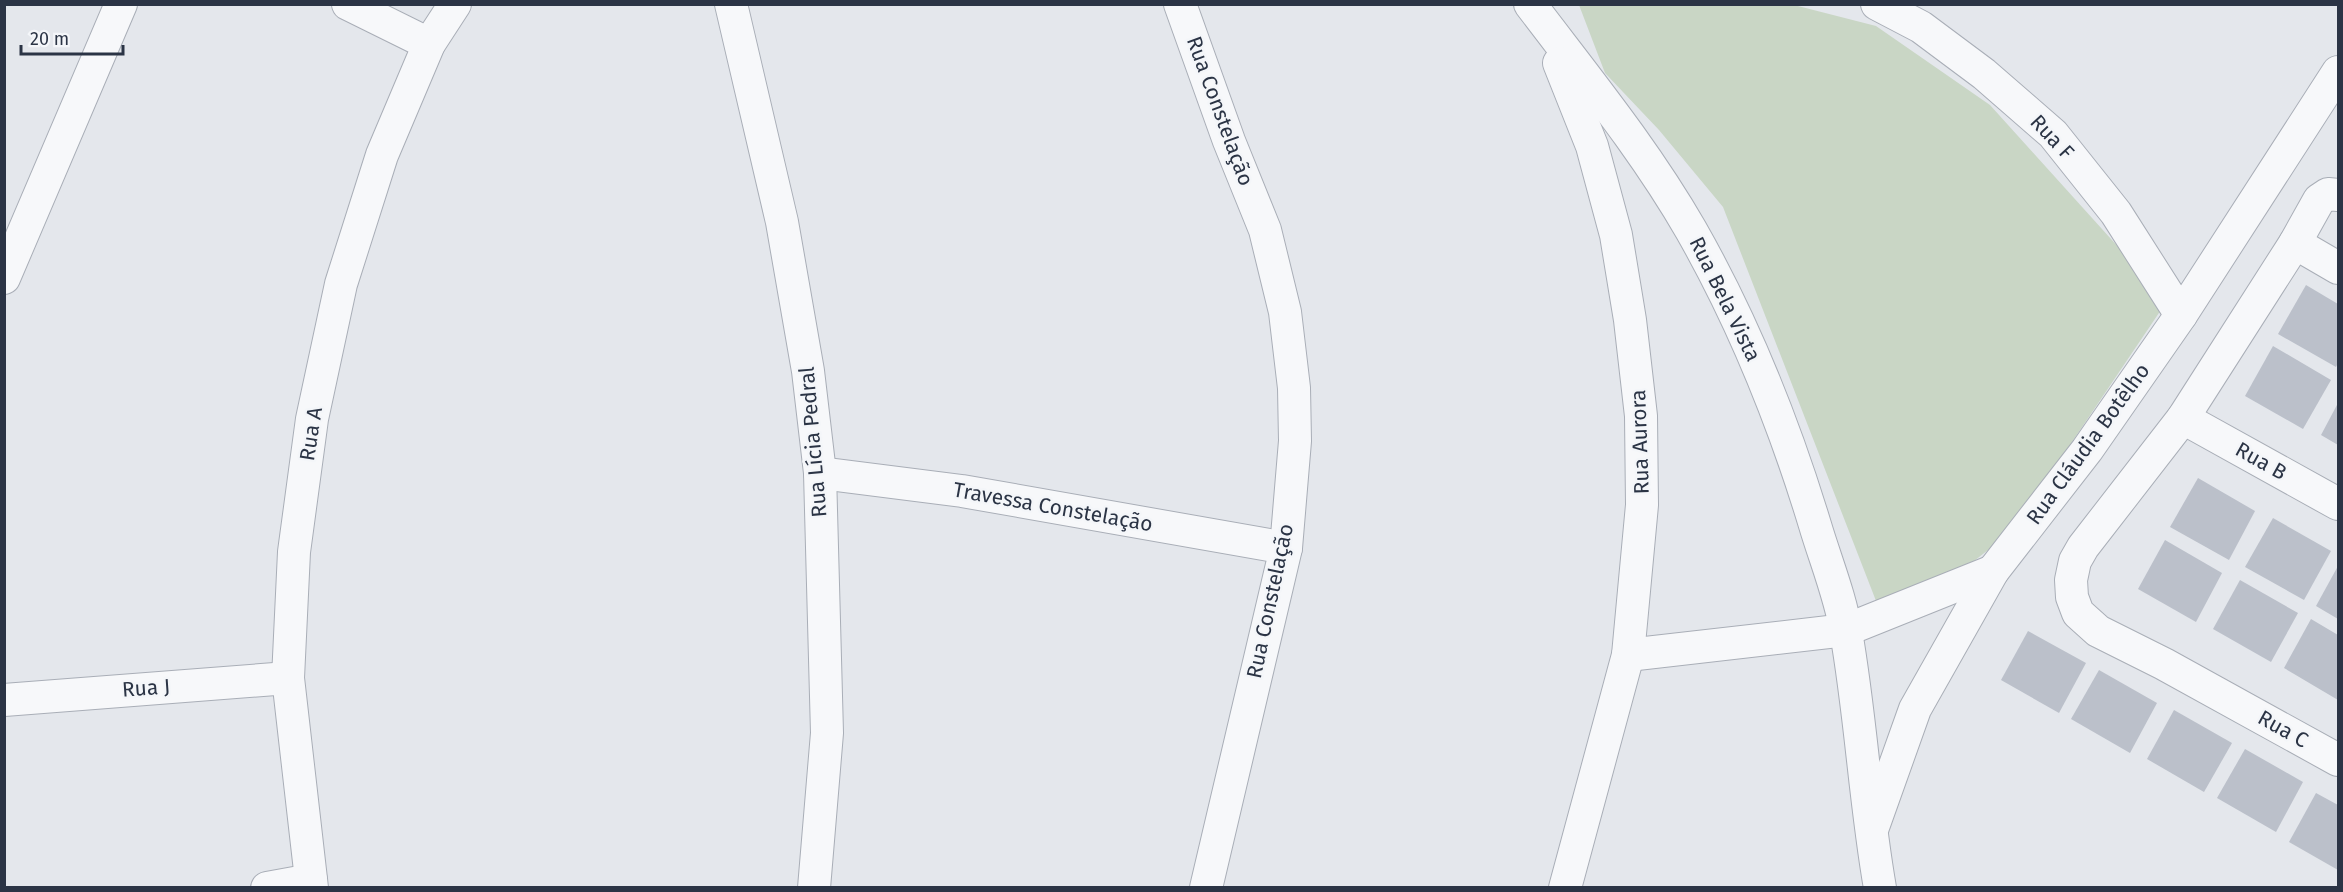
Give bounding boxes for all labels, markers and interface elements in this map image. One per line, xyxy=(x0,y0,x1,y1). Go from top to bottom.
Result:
scale bar xyxy=(21,18,123,56)
text: 20 m xyxy=(30,28,69,50)
street label: Rua Constelação xyxy=(1181,33,1259,189)
street label: Rua F xyxy=(2025,109,2079,165)
street label: Rua Bela Vista xyxy=(1684,232,1766,366)
street label: Rua Cláudia Botêlho xyxy=(2021,358,2155,530)
street label: Rua Lícia Pedral xyxy=(793,365,833,519)
street label: Rua Aurora xyxy=(1625,389,1655,495)
street label: Rua A xyxy=(294,405,328,463)
street label: Rua B xyxy=(2231,436,2291,486)
street label: Travessa Constelação xyxy=(951,477,1155,537)
street label: Rua Constelação xyxy=(1241,521,1299,681)
street label: Rua J xyxy=(121,673,171,703)
street label: Rua C xyxy=(2253,705,2313,753)

